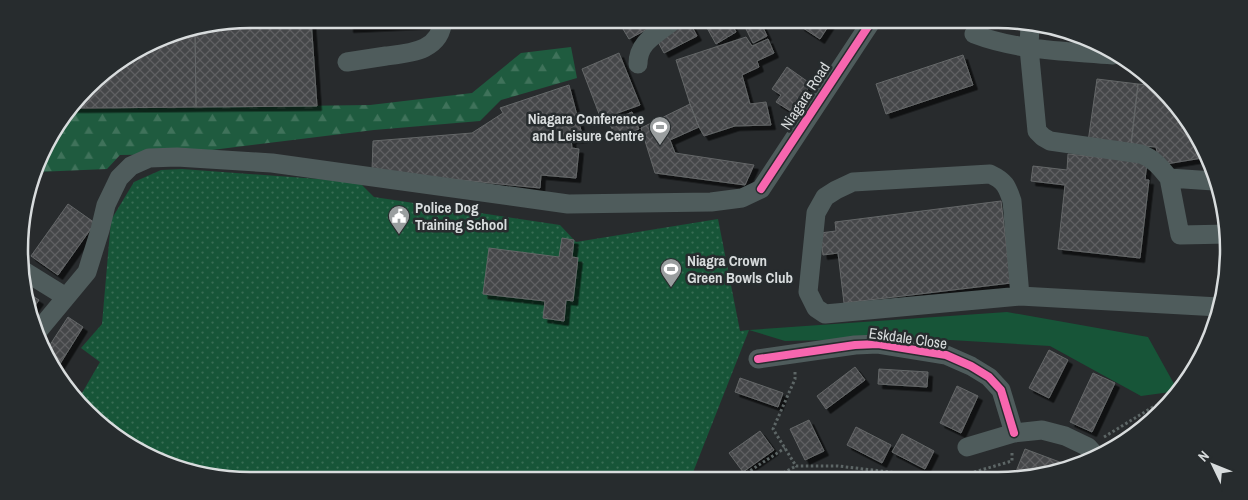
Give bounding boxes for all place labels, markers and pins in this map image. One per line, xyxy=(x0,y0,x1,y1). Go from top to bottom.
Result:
place label: Niagara Conference and Leisure Centre xyxy=(528,108,644,146)
sports icon: Niagara Conference and Leisure Centre xyxy=(648,115,672,146)
place label: Police Dog Training School xyxy=(415,197,507,235)
public building icon: Police Dog Training School xyxy=(387,204,411,235)
place label: Niagra Crown Green Bowls Club xyxy=(687,250,793,288)
sports icon: Niagra Crown Green Bowls Club xyxy=(659,257,683,288)

